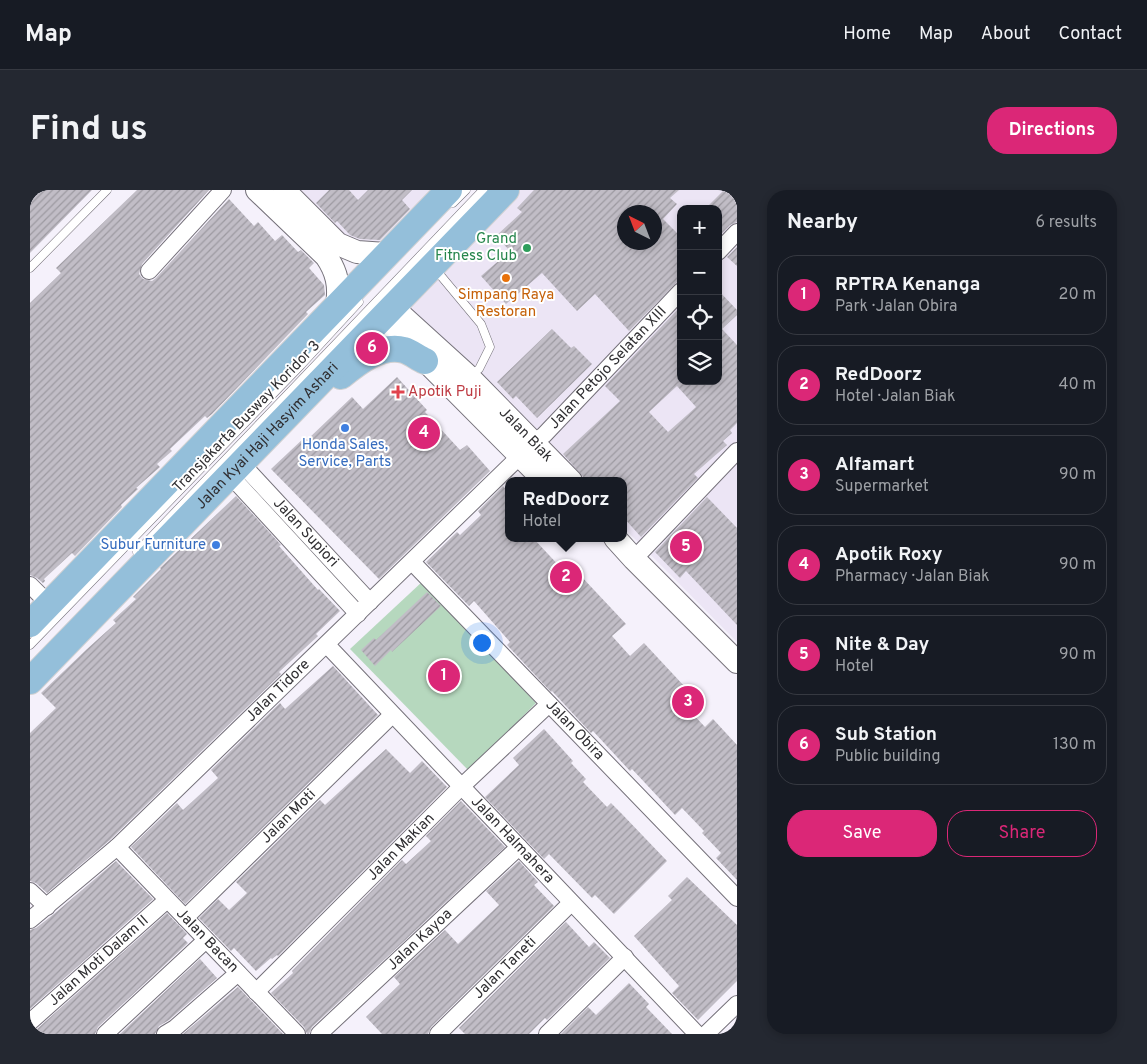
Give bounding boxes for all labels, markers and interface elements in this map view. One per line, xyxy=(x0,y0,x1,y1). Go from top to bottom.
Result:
text: Map xyxy=(25,20,72,50)
text: Home xyxy=(843,23,891,46)
text: Map xyxy=(919,23,953,46)
text: About xyxy=(981,23,1030,46)
text: Contact xyxy=(1058,23,1122,46)
button: Directions xyxy=(987,107,1117,154)
text: Find us xyxy=(30,108,148,152)
north arrow xyxy=(617,205,662,250)
map controls xyxy=(677,205,722,385)
button: + xyxy=(677,205,722,250)
text: Nearby xyxy=(787,209,858,236)
text: 6 results xyxy=(1035,213,1097,233)
place label: Grand Fitness Club xyxy=(435,230,517,266)
marker: Grand Fitness Club xyxy=(521,242,533,254)
button: − xyxy=(677,250,722,295)
marker: Simpang Raya Restoran xyxy=(500,272,512,284)
text: RPTRA Kenanga xyxy=(835,273,980,297)
text: 1 xyxy=(801,285,807,305)
text: 20 m xyxy=(1059,285,1096,305)
place label: Simpang Raya Restoran xyxy=(458,286,554,322)
button: locate xyxy=(677,295,722,340)
text: Park · Jalan Obira xyxy=(835,297,957,317)
street label: Jalan Petojo Selatan XIII xyxy=(545,302,671,433)
pin: 6 xyxy=(356,329,388,367)
street label: Transjakarta Busway Koridor 3 xyxy=(169,337,325,497)
button: layers xyxy=(677,340,722,385)
street label: Jalan Kyai Haji Hasyim Ashari xyxy=(192,359,343,514)
text: RedDoorz xyxy=(835,363,922,387)
text: 2 xyxy=(799,375,809,395)
text: 40 m xyxy=(1058,375,1096,395)
place label: Apotik Puji xyxy=(408,383,482,402)
marker: Apotik Puji xyxy=(392,386,404,398)
text: Hotel · Jalan Biak xyxy=(835,387,955,407)
street label: Jalan Biak xyxy=(495,403,557,466)
pin: 4 xyxy=(408,414,440,452)
marker: Honda Sales, Service, Parts xyxy=(339,422,351,434)
place label: Honda Sales, Service, Parts xyxy=(299,436,391,472)
text: Alfamart xyxy=(835,453,915,477)
text: 3 xyxy=(799,465,809,485)
text: 90 m xyxy=(1059,465,1096,485)
popup xyxy=(505,477,627,542)
text: Supermarket xyxy=(835,477,929,497)
text: RedDoorz xyxy=(522,488,610,512)
street label: Jalan Supiori xyxy=(269,494,342,571)
text: Hotel xyxy=(522,512,561,532)
pin: 5 xyxy=(670,528,702,566)
place label: Subur Furniture xyxy=(100,536,206,555)
marker: Subur Furniture xyxy=(210,539,222,551)
text: Apotik Roxy xyxy=(835,543,942,567)
text: 4 xyxy=(799,555,809,575)
text: 90 m xyxy=(1059,555,1096,575)
pin: 2 xyxy=(550,558,582,596)
text: Pharmacy · Jalan Biak xyxy=(835,567,990,587)
your location xyxy=(469,630,495,656)
text: Nite & Day xyxy=(835,633,929,657)
text: 5 xyxy=(799,645,809,665)
text: 90 m xyxy=(1059,645,1096,665)
street label: Jalan Tidore xyxy=(242,655,314,726)
pin: 1 xyxy=(428,657,460,695)
text: Hotel xyxy=(835,657,874,677)
pin: 3 xyxy=(672,683,704,721)
street label: Jalan Obira xyxy=(541,696,608,764)
text: Sub Station xyxy=(835,723,937,747)
text: 6 xyxy=(799,735,809,755)
text: 130 m xyxy=(1053,735,1096,755)
text: Public building xyxy=(835,747,940,767)
street label: Jalan Moti xyxy=(257,785,320,848)
street label: Jalan Halmahera xyxy=(467,792,558,887)
street label: Jalan Makian xyxy=(363,809,439,885)
button: Save xyxy=(787,810,937,857)
button: Share xyxy=(947,810,1097,857)
street label: Jalan Bacan xyxy=(172,904,242,977)
street label: Jalan Kayoa xyxy=(383,905,456,975)
street label: Jalan Moti Dalam II xyxy=(45,911,153,1010)
street label: Jalan Taneti xyxy=(469,933,541,1003)

